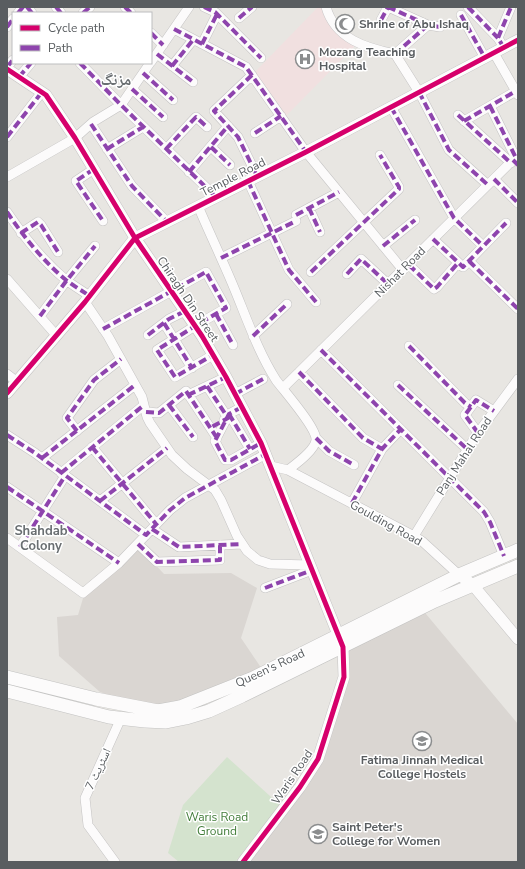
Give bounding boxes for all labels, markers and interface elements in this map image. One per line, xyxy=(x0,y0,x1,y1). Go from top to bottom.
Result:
legend xyxy=(12,12,152,64)
mosque icon: Shrine of Abu Ishaq xyxy=(334,13,356,35)
place label: Shrine of Abu Ishaq xyxy=(359,16,469,32)
text: Cycle path xyxy=(48,20,105,36)
text: Path xyxy=(48,40,73,56)
place label: Mozang Teaching Hospital xyxy=(319,44,416,74)
hospital icon: Mozang Teaching Hospital xyxy=(294,48,316,70)
district label: مزنگ xyxy=(101,69,131,91)
street label: Temple Road xyxy=(198,154,268,200)
street label: Nishat Road xyxy=(371,243,429,301)
street label: Chiragh Din Street xyxy=(154,253,223,345)
street label: Panj Mahal Road xyxy=(433,414,495,498)
street label: Goulding Road xyxy=(347,497,425,549)
district label: Shahdab Colony xyxy=(14,522,68,555)
street label: Queen's Road xyxy=(233,645,307,691)
school or university icon: Fatima Jinnah Medical College Hostels xyxy=(411,730,433,752)
street label: اسٹریٹ 7 xyxy=(81,745,115,792)
street label: Waris Road xyxy=(268,747,316,807)
place label: Fatima Jinnah Medical College Hostels xyxy=(361,752,483,782)
park label: Waris Road Ground xyxy=(186,809,248,839)
place label: Saint Peter's College for Women xyxy=(332,819,440,849)
school or university icon: Saint Peter's College for Women xyxy=(307,823,329,845)

